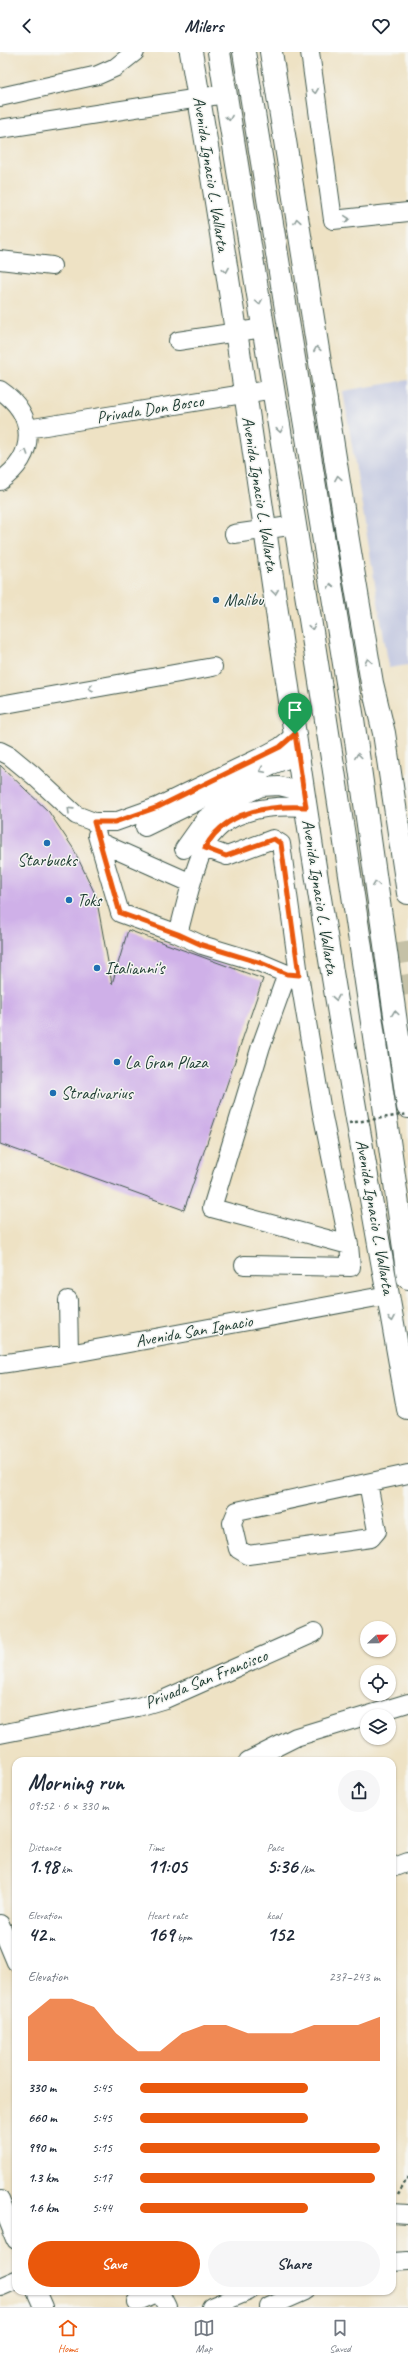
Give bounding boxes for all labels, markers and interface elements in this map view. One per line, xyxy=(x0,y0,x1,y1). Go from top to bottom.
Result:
icon: back xyxy=(16,15,38,37)
text: Milers xyxy=(185,15,223,37)
icon: heart xyxy=(370,15,392,37)
one-way arrow xyxy=(311,88,320,94)
street label: Avenida Ignacio L. Vallarta xyxy=(188,95,234,255)
one-way arrow xyxy=(224,115,233,121)
one-way arrow xyxy=(344,215,350,224)
one-way arrow xyxy=(293,218,302,224)
one-way arrow xyxy=(221,267,230,273)
one-way arrow xyxy=(255,299,263,305)
one-way arrow xyxy=(313,346,322,352)
street label: Privada Don Bosco xyxy=(95,390,206,428)
street label: Avenida Ignacio L. Vallarta xyxy=(237,415,283,575)
one-way arrow xyxy=(275,427,284,433)
one-way arrow xyxy=(20,448,28,455)
one-way arrow xyxy=(334,475,343,481)
one-way arrow xyxy=(327,583,336,589)
one-way arrow xyxy=(270,589,279,596)
place label: Malibu xyxy=(224,590,265,611)
marker: Malibu xyxy=(211,595,221,605)
one-way arrow xyxy=(307,624,316,631)
one-way arrow xyxy=(364,658,373,664)
one-way arrow xyxy=(88,683,94,692)
pin xyxy=(278,693,312,734)
icon: arrive xyxy=(284,699,306,721)
one-way arrow xyxy=(354,753,363,759)
one-way arrow xyxy=(259,765,266,773)
one-way arrow xyxy=(68,808,75,815)
street label: Avenida Ignacio L. Vallarta xyxy=(297,818,343,978)
marker: Starbucks xyxy=(42,838,52,848)
place label: Starbucks xyxy=(17,850,79,871)
one-way arrow xyxy=(372,881,381,887)
place label: Toks xyxy=(77,890,102,911)
marker: Toks xyxy=(64,895,74,905)
place label: Italianni's xyxy=(105,958,167,979)
marker: Italianni's xyxy=(92,963,102,973)
one-way arrow xyxy=(332,995,340,1001)
one-way arrow xyxy=(391,1010,400,1016)
place label: La Gran Plaza xyxy=(125,1052,209,1073)
marker: La Gran Plaza xyxy=(112,1057,122,1067)
place label: Stradivarius xyxy=(61,1083,135,1104)
marker: Stradivarius xyxy=(48,1088,58,1098)
street label: Avenida Ignacio L. Vallarta xyxy=(351,1138,399,1298)
street label: Avenida San Ignacio xyxy=(134,1310,255,1352)
one-way arrow xyxy=(387,1316,396,1322)
north arrow xyxy=(360,1621,396,1657)
map controls xyxy=(360,1621,396,1745)
street label: Privada San Francisco xyxy=(142,1644,271,1713)
button: locate xyxy=(360,1665,396,1701)
button: layers xyxy=(360,1709,396,1745)
text: Morning run xyxy=(28,1769,124,1797)
button: share xyxy=(338,1770,380,1812)
text: 09:52 · 6 × 330 m xyxy=(28,1798,109,1814)
text: Distance xyxy=(28,1840,61,1854)
text: Time xyxy=(147,1840,164,1854)
text: Pace xyxy=(267,1840,284,1854)
text: 1.98 xyxy=(28,1854,59,1879)
text: 11:05 xyxy=(147,1854,187,1879)
text: 5:36 xyxy=(267,1854,298,1879)
text: km xyxy=(59,1862,72,1876)
text: /km xyxy=(298,1862,315,1876)
text: Elevation xyxy=(28,1908,62,1922)
text: Heart rate xyxy=(147,1908,187,1922)
text: kcal xyxy=(267,1908,281,1922)
text: 42 xyxy=(28,1922,46,1947)
text: 169 xyxy=(147,1922,175,1947)
text: 152 xyxy=(267,1922,293,1947)
text: m xyxy=(46,1930,55,1944)
text: bpm xyxy=(175,1930,192,1944)
text: Elevation xyxy=(28,1969,68,1985)
text: 237–243 m xyxy=(329,1969,380,1985)
text: 330 m xyxy=(28,2080,56,2096)
text: 5:45 xyxy=(92,2080,112,2096)
text: 660 m xyxy=(28,2110,57,2126)
text: 5:45 xyxy=(92,2110,112,2126)
text: 990 m xyxy=(28,2140,56,2156)
text: 5:15 xyxy=(92,2140,112,2156)
text: 1.3 km xyxy=(28,2170,58,2186)
text: 5:17 xyxy=(92,2170,112,2186)
text: 1.6 km xyxy=(28,2200,59,2216)
text: 5:44 xyxy=(92,2200,112,2216)
button: Save xyxy=(28,2241,200,2287)
button: Share xyxy=(208,2241,380,2287)
tab: Home xyxy=(57,2317,79,2355)
tab: Map xyxy=(193,2317,215,2355)
tab: Saved xyxy=(329,2317,351,2355)

